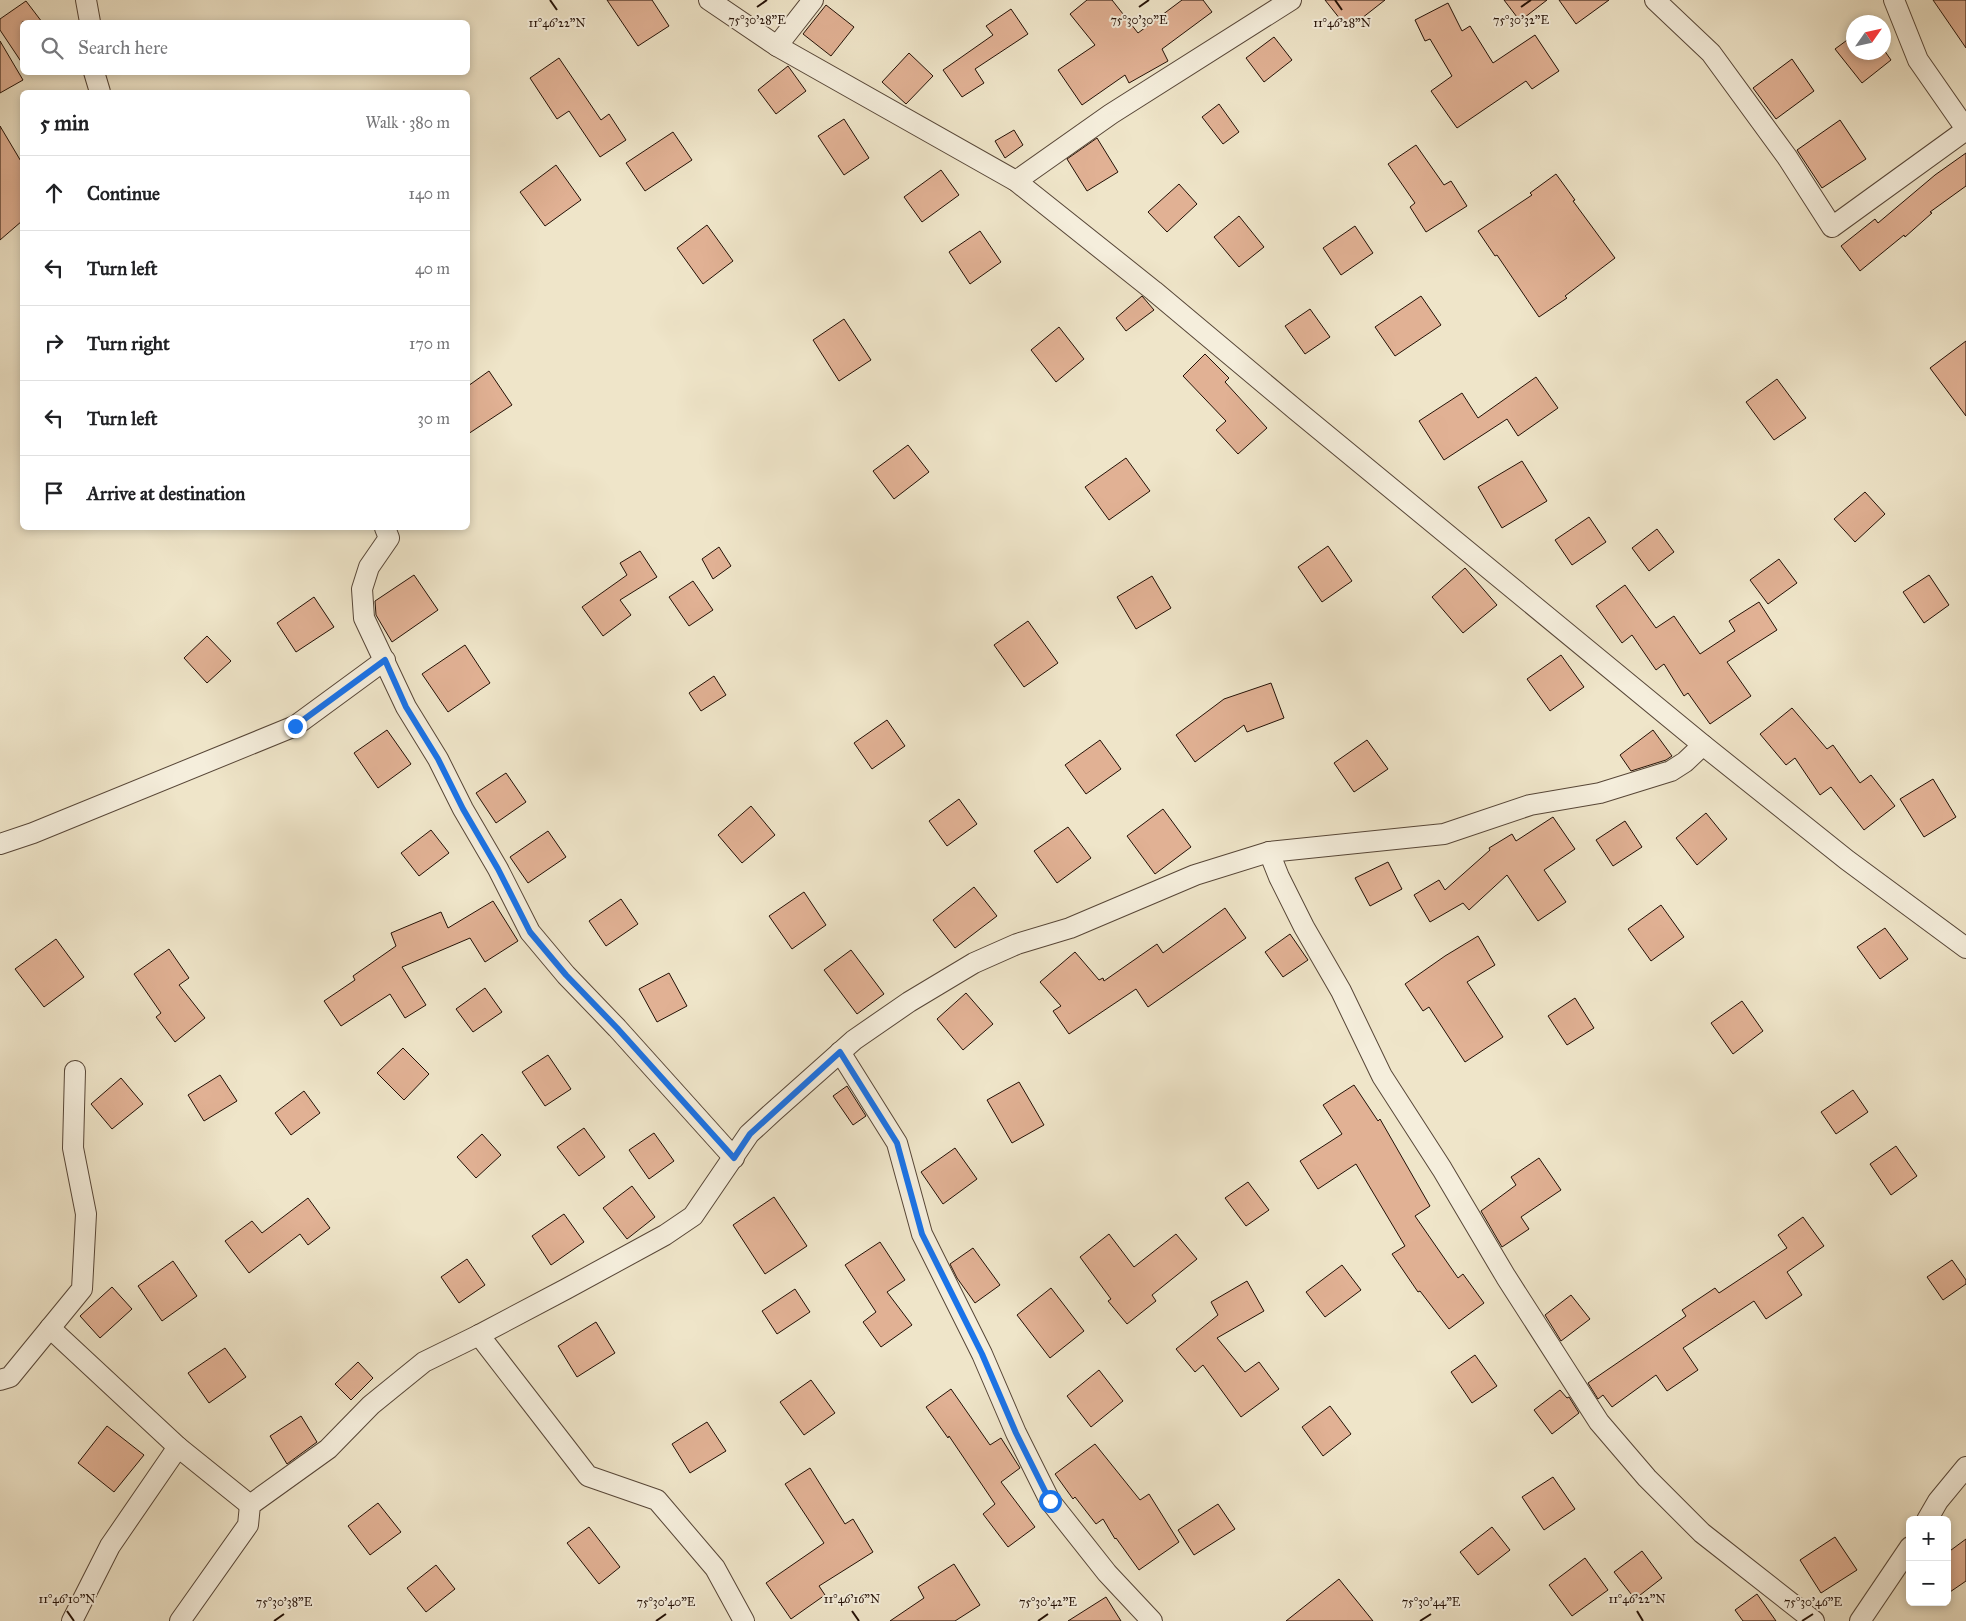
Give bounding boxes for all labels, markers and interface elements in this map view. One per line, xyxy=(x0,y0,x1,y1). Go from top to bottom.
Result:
text: 75°30'28"E xyxy=(728,13,786,27)
text: 75°30'30"E xyxy=(1110,13,1168,27)
text: 75°30'32"E xyxy=(1493,13,1549,27)
north arrow xyxy=(1846,15,1891,60)
text: 11°46'22"N xyxy=(528,16,586,30)
text: 11°46'28"N xyxy=(1313,16,1371,30)
search box xyxy=(20,20,470,75)
icon: search xyxy=(38,34,66,62)
text: Search here xyxy=(78,36,168,59)
text: 5 min xyxy=(40,110,89,136)
text: Walk · 380 m xyxy=(366,113,450,132)
icon: ahead xyxy=(40,179,68,207)
text: Continue xyxy=(87,182,160,205)
text: 140 m xyxy=(409,184,450,203)
icon: left xyxy=(40,254,68,282)
text: Turn left xyxy=(87,257,157,280)
text: 40 m xyxy=(415,259,450,278)
icon: right xyxy=(40,329,68,357)
text: Turn right xyxy=(87,332,170,355)
text: 170 m xyxy=(409,334,450,353)
icon: left xyxy=(40,404,68,432)
text: Turn left xyxy=(87,407,157,430)
text: 30 m xyxy=(417,409,450,428)
icon: arrive xyxy=(40,479,68,507)
text: Arrive at destination xyxy=(87,482,245,505)
route end xyxy=(284,715,307,738)
route start xyxy=(1039,1490,1062,1513)
map controls xyxy=(1906,1516,1951,1606)
button: + xyxy=(1906,1516,1951,1561)
button: − xyxy=(1906,1561,1951,1606)
text: 11°46'10"N xyxy=(38,1592,96,1606)
text: 11°46'16"N xyxy=(824,1592,880,1606)
text: 11°46'22"N xyxy=(1608,1592,1666,1606)
text: 75°30'38"E xyxy=(256,1595,313,1609)
text: 75°30'40"E xyxy=(637,1595,696,1609)
text: 75°30'42"E xyxy=(1019,1595,1077,1609)
text: 75°30'44"E xyxy=(1402,1595,1461,1609)
text: 75°30'46"E xyxy=(1784,1595,1842,1609)

